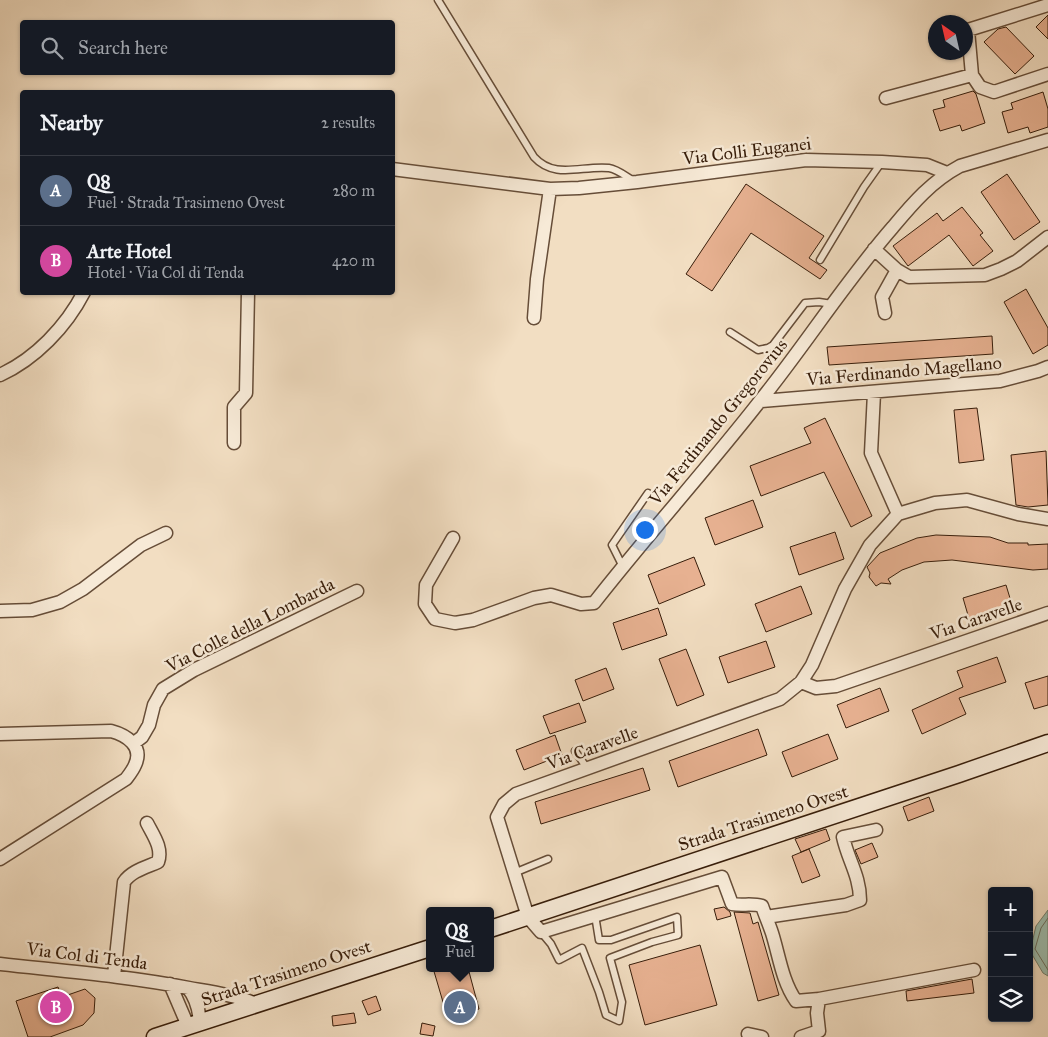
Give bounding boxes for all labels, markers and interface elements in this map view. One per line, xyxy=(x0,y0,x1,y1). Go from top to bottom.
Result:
north arrow xyxy=(928,15,973,60)
search box xyxy=(20,20,395,75)
icon: search xyxy=(38,34,66,62)
text: Search here xyxy=(78,36,168,59)
text: Nearby xyxy=(40,110,103,136)
text: 2 results xyxy=(321,113,375,132)
street label: Via Colli Euganei xyxy=(680,132,813,171)
text: Q8 xyxy=(87,170,111,193)
text: A xyxy=(51,181,61,200)
text: 280 m xyxy=(332,181,375,200)
text: Fuel · Strada Trasimeno Ovest xyxy=(87,193,285,212)
text: Arte Hotel xyxy=(87,240,171,263)
text: B xyxy=(51,251,61,270)
text: 420 m xyxy=(332,251,375,270)
text: Hotel · Via Col di Tenda xyxy=(87,263,244,282)
street label: Via Ferdinando Gregorovius xyxy=(643,334,793,511)
street label: Via Ferdinando Magellano xyxy=(804,352,1003,392)
your location xyxy=(632,517,658,543)
street label: Via Colle della Lombarda xyxy=(161,573,338,678)
street label: Via Caravelle xyxy=(926,593,1025,645)
street label: Via Caravelle xyxy=(542,721,641,775)
street label: Strada Trasimeno Ovest xyxy=(675,780,851,856)
map controls xyxy=(988,887,1033,1022)
button: + xyxy=(988,887,1033,932)
popup xyxy=(426,907,494,972)
text: Q8 xyxy=(445,919,469,942)
button: − xyxy=(988,932,1033,977)
street label: Strada Trasimeno Ovest xyxy=(198,935,374,1011)
street label: Via Col di Tenda xyxy=(24,938,149,974)
text: Fuel xyxy=(445,942,475,961)
button: layers xyxy=(988,977,1033,1022)
pin: B xyxy=(40,988,72,1026)
pin: A xyxy=(444,988,476,1026)

